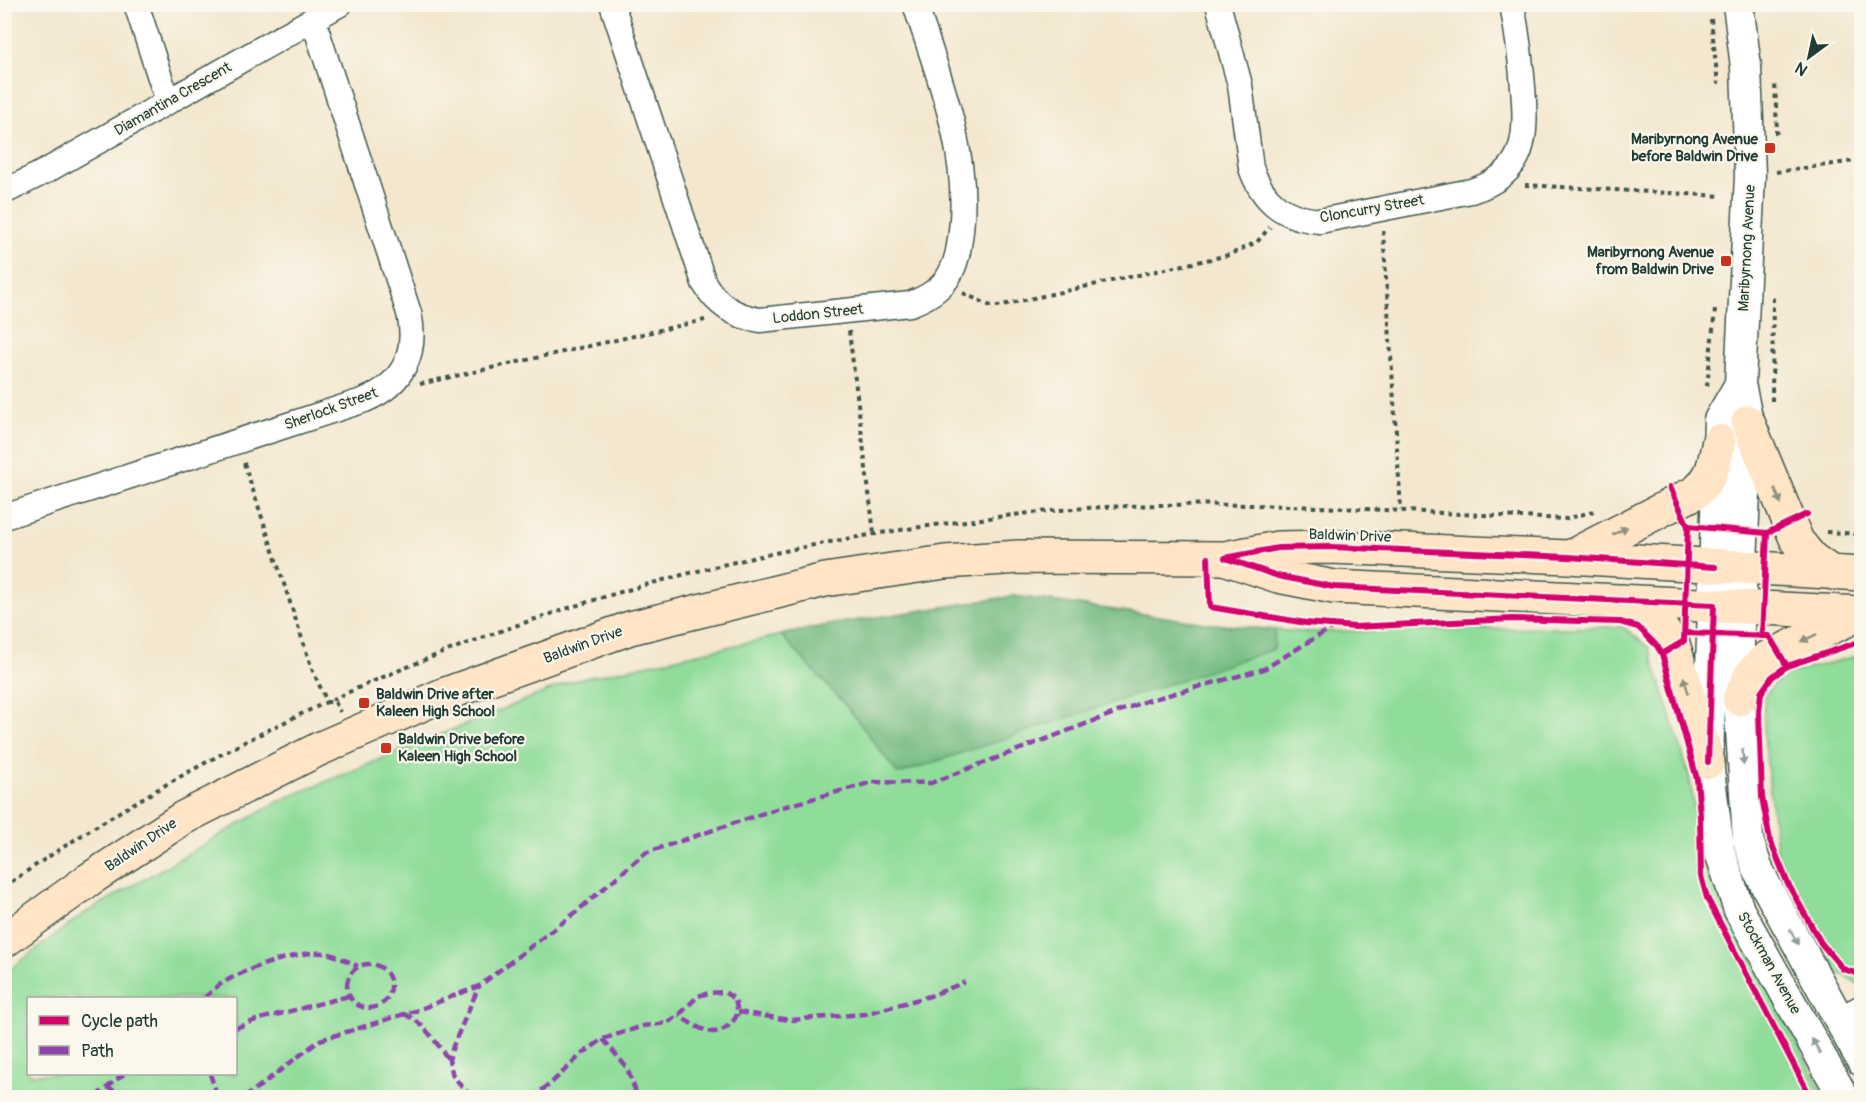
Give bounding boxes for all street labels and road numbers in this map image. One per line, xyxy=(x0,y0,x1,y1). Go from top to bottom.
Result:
street label: Diamantina Crescent xyxy=(111,57,236,140)
street label: Maribyrnong Avenue xyxy=(1734,183,1760,312)
street label: Cloncurry Street xyxy=(1318,190,1427,228)
street label: Loddon Street xyxy=(772,300,865,328)
street label: Sherlock Street xyxy=(282,383,381,435)
street label: Baldwin Drive xyxy=(1308,525,1392,547)
street label: Baldwin Drive xyxy=(541,622,626,668)
street label: Baldwin Drive xyxy=(101,814,181,876)
street label: Stockman Avenue xyxy=(1733,908,1805,1018)

